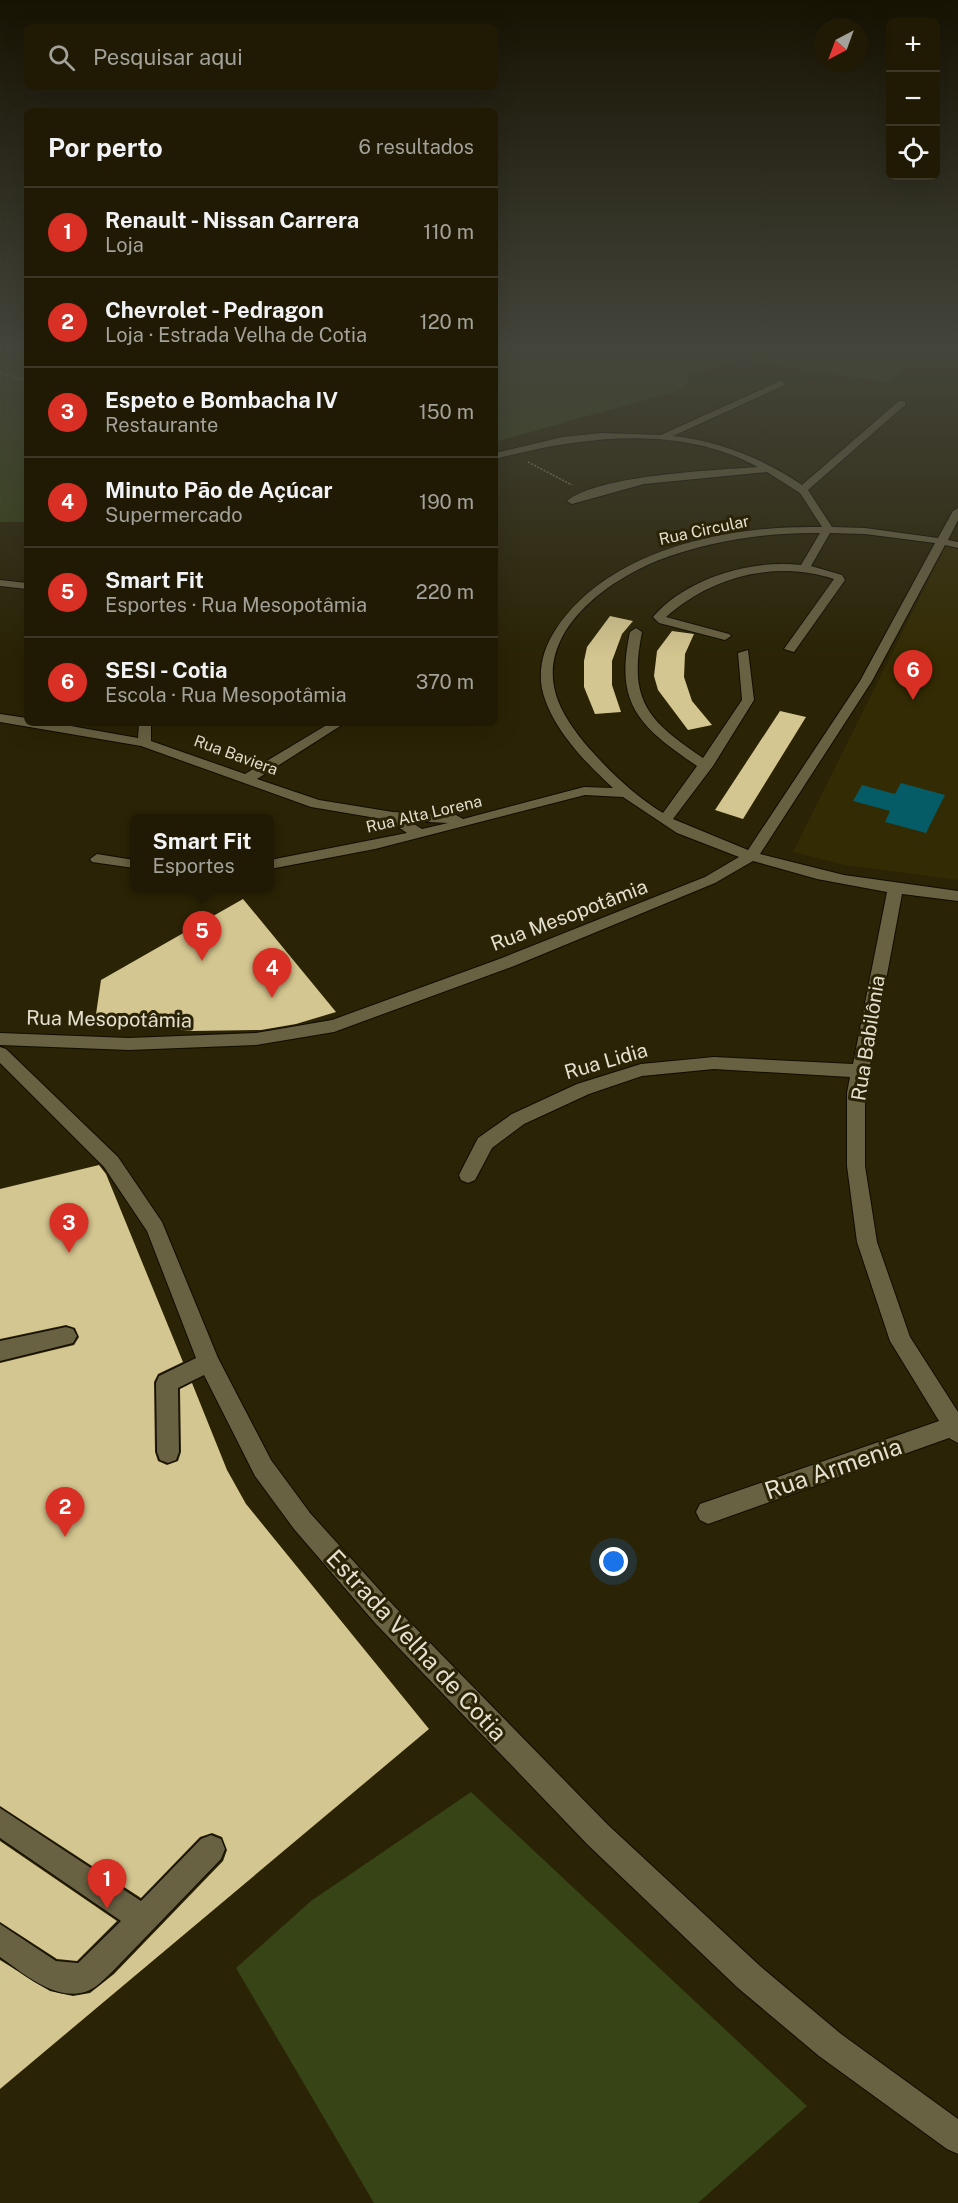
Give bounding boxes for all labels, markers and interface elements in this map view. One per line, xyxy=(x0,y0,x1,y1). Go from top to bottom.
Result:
north arrow xyxy=(814,18,868,72)
map controls xyxy=(886,18,940,180)
button: + xyxy=(886,18,940,72)
search box xyxy=(24,24,498,90)
icon: search xyxy=(45,41,78,74)
text: Pesquisar aqui xyxy=(93,44,243,70)
button: − xyxy=(886,72,940,126)
button: locate xyxy=(886,126,940,180)
text: Por perto xyxy=(48,132,163,163)
text: 6 resultados xyxy=(359,135,474,159)
text: Renault - Nissan Carrera xyxy=(105,207,359,233)
text: 1 xyxy=(63,220,72,244)
text: 110 m xyxy=(423,220,474,244)
text: Loja xyxy=(105,233,144,257)
text: Chevrolet - Pedragon xyxy=(105,297,324,323)
text: 2 xyxy=(61,310,74,334)
text: 120 m xyxy=(420,310,474,334)
text: Loja · Estrada Velha de Cotia xyxy=(105,323,367,347)
text: Espeto e Bombacha IV xyxy=(105,387,338,413)
text: 3 xyxy=(61,400,74,424)
text: 150 m xyxy=(419,400,474,424)
text: Restaurante xyxy=(105,413,218,437)
text: Minuto Pão de Açúcar xyxy=(105,477,333,503)
text: 4 xyxy=(61,490,74,514)
text: 190 m xyxy=(419,490,474,514)
text: Supermercado xyxy=(105,503,243,527)
street label: Rua Circular xyxy=(657,511,751,549)
text: Smart Fit xyxy=(105,567,204,593)
text: 5 xyxy=(61,580,74,604)
text: 220 m xyxy=(416,580,474,604)
text: Esportes · Rua Mesopotâmia xyxy=(105,593,367,617)
pin: 6 xyxy=(894,650,932,700)
text: SESI - Cotia xyxy=(105,657,228,683)
text: 6 xyxy=(61,670,74,694)
text: 370 m xyxy=(416,670,474,694)
text: Escola · Rua Mesopotâmia xyxy=(105,683,347,707)
street label: Rua Baviera xyxy=(191,731,281,779)
street label: Rua Alta Lorena xyxy=(364,791,484,837)
popup xyxy=(130,814,274,892)
text: Smart Fit xyxy=(153,828,251,854)
text: Esportes xyxy=(153,854,235,878)
street label: Rua Mesopotâmia xyxy=(487,874,651,956)
pin: 5 xyxy=(182,912,222,961)
pin: 4 xyxy=(252,948,292,998)
street label: Rua Babilônia xyxy=(846,974,890,1102)
street label: Rua Mesopotâmia xyxy=(26,1006,192,1032)
street label: Rua Lidia xyxy=(562,1038,650,1084)
pin: 3 xyxy=(50,1204,88,1253)
street label: Rua Armenia xyxy=(761,1431,905,1505)
pin: 2 xyxy=(46,1488,84,1537)
street label: Estrada Velha de Cotia xyxy=(321,1544,513,1746)
your location xyxy=(599,1547,628,1576)
pin: 1 xyxy=(88,1860,126,1909)

